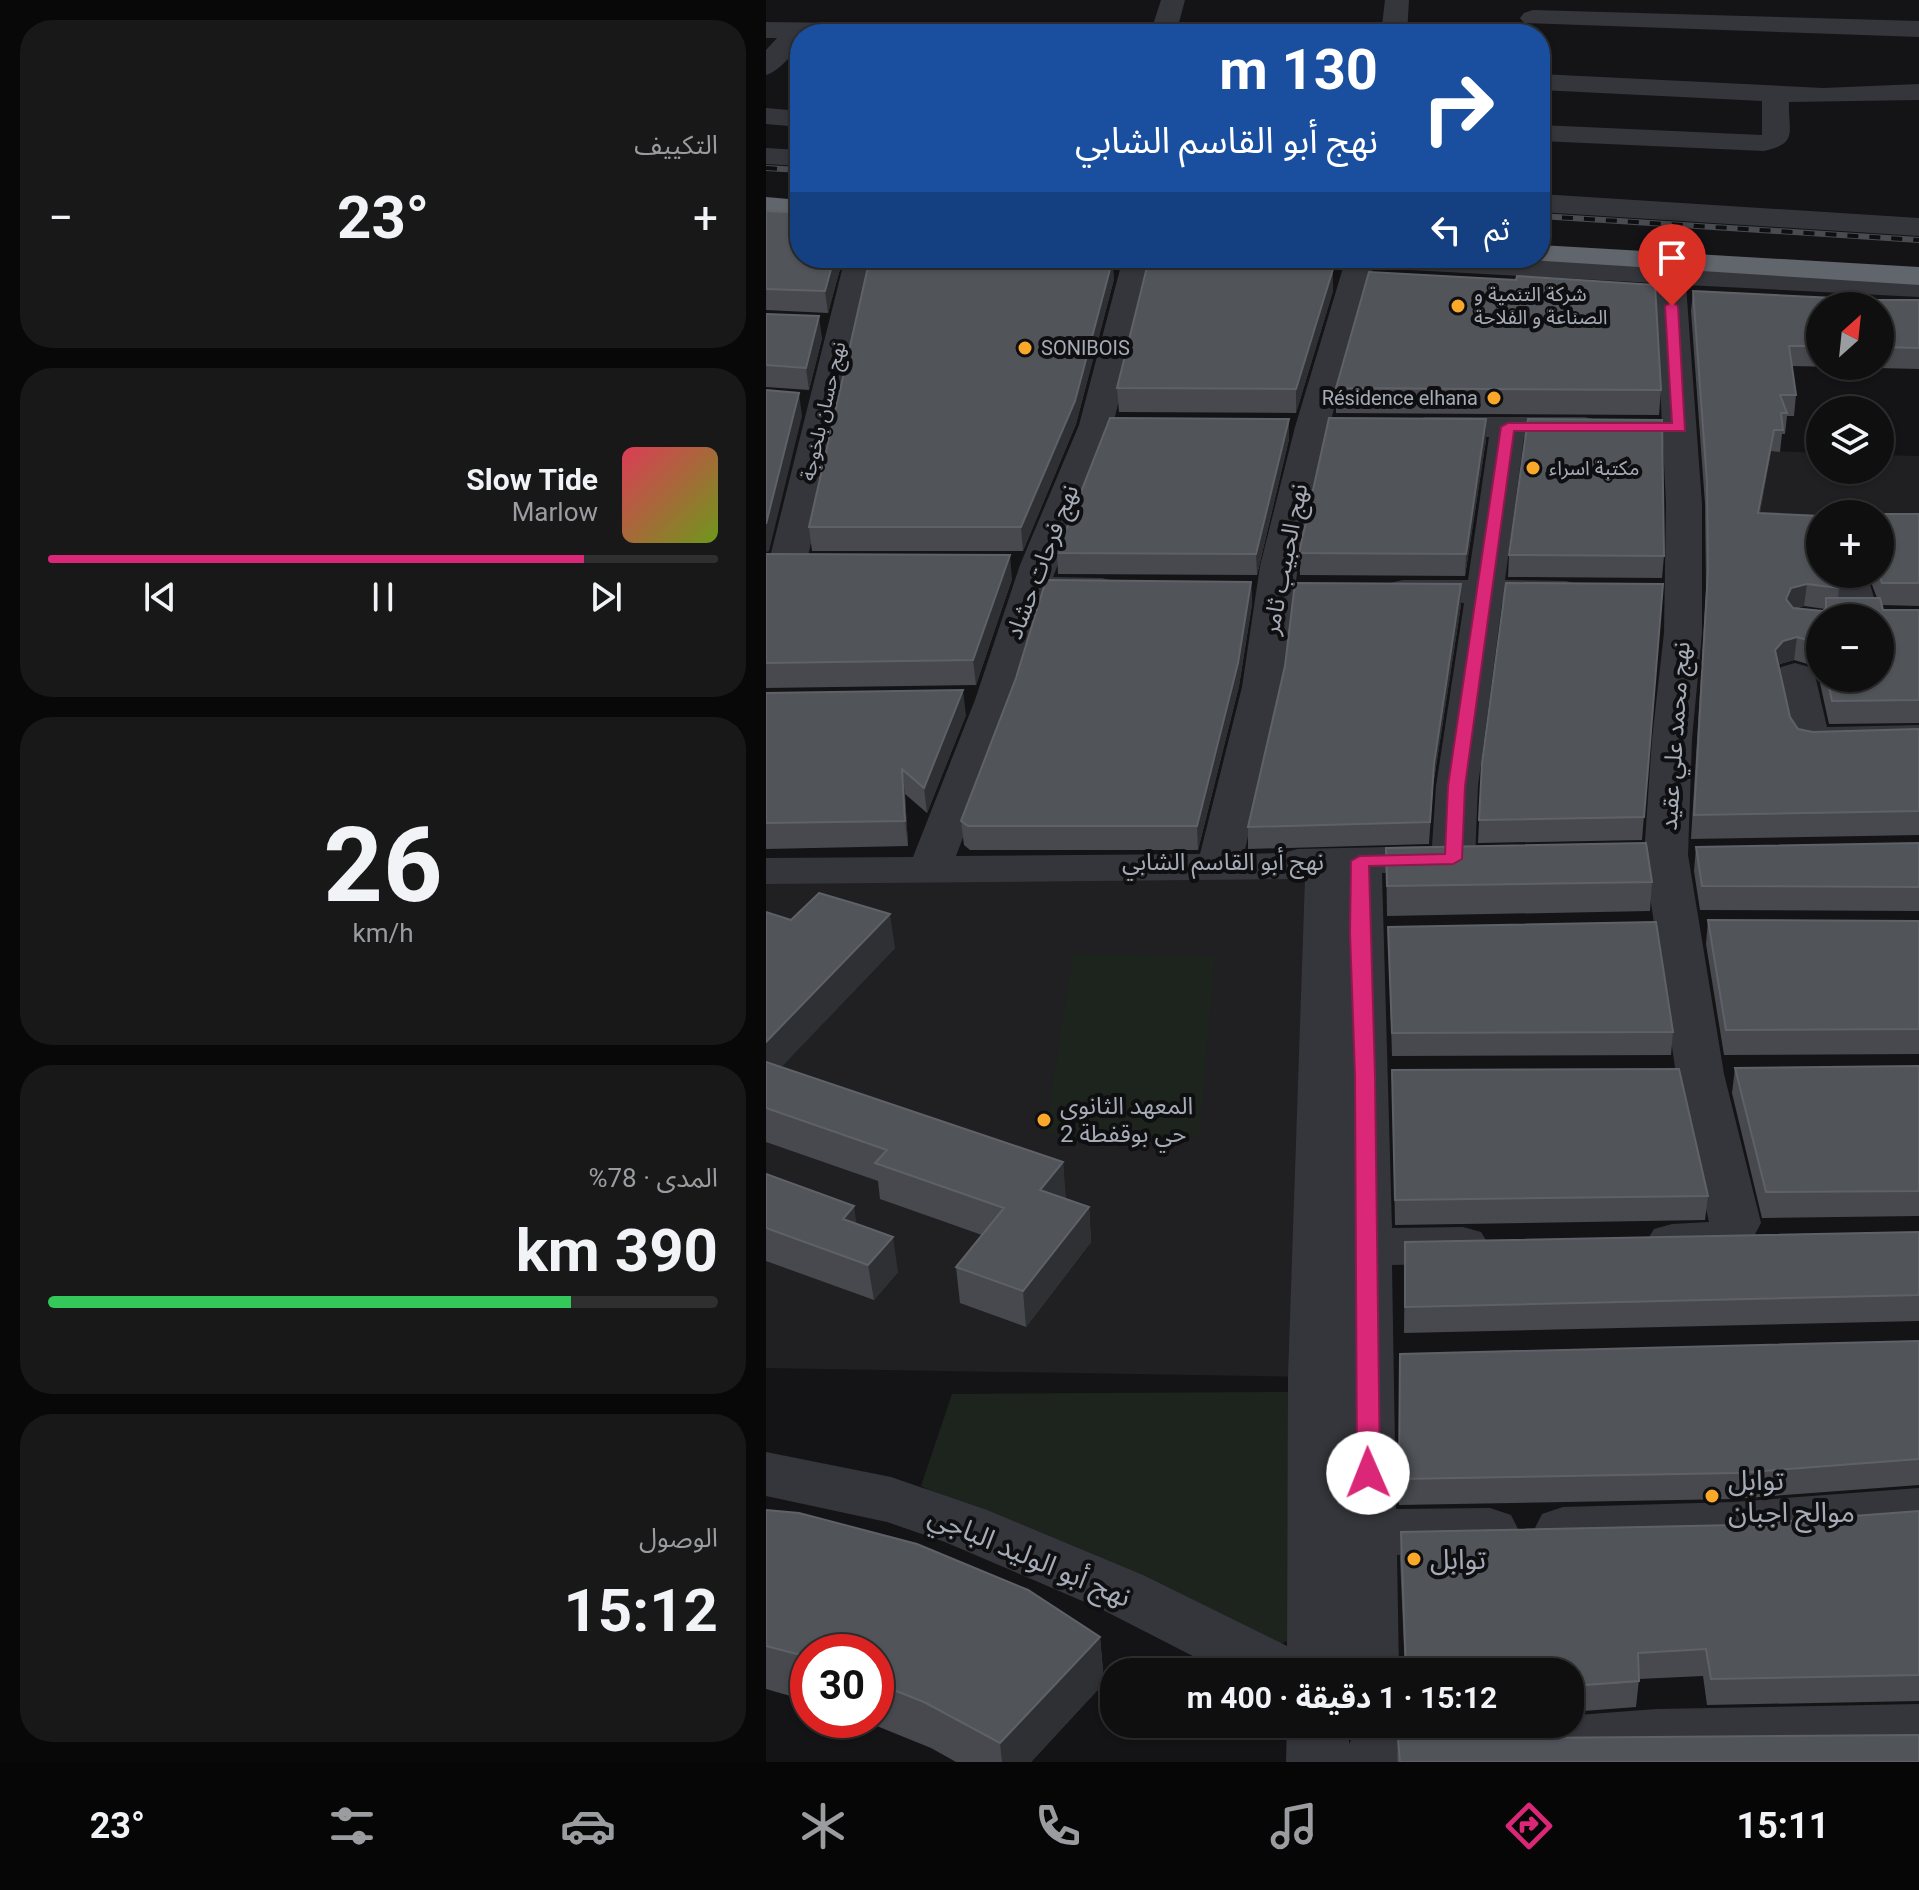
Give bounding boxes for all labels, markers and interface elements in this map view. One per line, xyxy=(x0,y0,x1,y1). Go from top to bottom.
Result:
text: 130 m xyxy=(1219,37,1378,103)
icon: right xyxy=(1406,56,1510,160)
text: نهج أبو القاسم الشابي xyxy=(1075,120,1378,162)
text: التكييف xyxy=(634,130,718,160)
text: 23° xyxy=(337,182,429,253)
text: − xyxy=(48,192,73,244)
text: + xyxy=(693,192,718,244)
icon: left xyxy=(1424,208,1468,252)
text: ثم xyxy=(1484,212,1510,247)
pin xyxy=(1638,224,1706,306)
icon: arrive xyxy=(1650,236,1694,280)
place label: شركة التنمية و الصناعة و الفلاحة xyxy=(1474,282,1608,329)
north arrow xyxy=(1806,292,1894,380)
map controls xyxy=(1806,292,1894,692)
marker: شركة التنمية و الصناعة و الفلاحة xyxy=(1449,297,1467,315)
place label: SONIBOIS xyxy=(1041,336,1130,360)
street label: نهج حسان بلخوجة xyxy=(795,339,854,483)
marker: SONIBOIS xyxy=(1016,339,1034,357)
place label: Résidence elhana xyxy=(1322,386,1478,410)
marker: Résidence elhana xyxy=(1485,389,1503,407)
button: layers xyxy=(1806,396,1894,484)
place label: مكتبة اسراء xyxy=(1549,456,1640,480)
marker: مكتبة اسراء xyxy=(1524,459,1542,477)
text: Slow Tide xyxy=(466,462,598,497)
street label: نهج فرحات حشاد xyxy=(1000,481,1087,644)
street label: نهج الحبيب ثامر xyxy=(1256,481,1316,638)
text: Marlow xyxy=(512,497,598,527)
button: + xyxy=(1806,500,1894,588)
icon: previous xyxy=(138,575,182,619)
icon: pause xyxy=(361,575,405,619)
icon: next xyxy=(584,575,628,619)
button: − xyxy=(1806,604,1894,692)
street label: نهج محمد علي عقيد xyxy=(1654,641,1700,832)
text: 26 xyxy=(323,805,443,926)
street label: نهج أبو القاسم الشابي xyxy=(1122,846,1324,881)
text: km/h xyxy=(352,918,414,948)
place label: المعهد الثانوي حي بوقفطة 2 xyxy=(1060,1092,1193,1153)
marker: المعهد الثانوي حي بوقفطة 2 xyxy=(1035,1111,1053,1129)
text: المدى · 78% xyxy=(588,1163,718,1193)
text: 390 km xyxy=(516,1215,718,1286)
position arrow xyxy=(1326,1431,1410,1515)
place label: توابل موالح اجبان xyxy=(1728,1464,1855,1533)
marker: توابل موالح اجبان xyxy=(1703,1487,1721,1505)
street label: نهج أبو الوليد الباجي xyxy=(922,1498,1137,1618)
text: الوصول xyxy=(639,1523,718,1553)
place label: توابل xyxy=(1430,1543,1486,1576)
marker: توابل xyxy=(1405,1550,1423,1568)
text: 15:12 xyxy=(563,1575,718,1646)
speed limit sign: 30 xyxy=(790,1634,894,1738)
text: 15:12 · 1 دقيقة · 400 m xyxy=(1187,1680,1497,1715)
icon: filters xyxy=(324,1798,380,1854)
icon: car xyxy=(560,1798,616,1854)
icon: climate xyxy=(795,1798,851,1854)
icon: phone xyxy=(1030,1798,1086,1854)
icon: music xyxy=(1266,1798,1322,1854)
icon: directions xyxy=(1501,1798,1557,1854)
text: 23° xyxy=(90,1805,145,1847)
text: 15:11 xyxy=(1737,1805,1829,1847)

